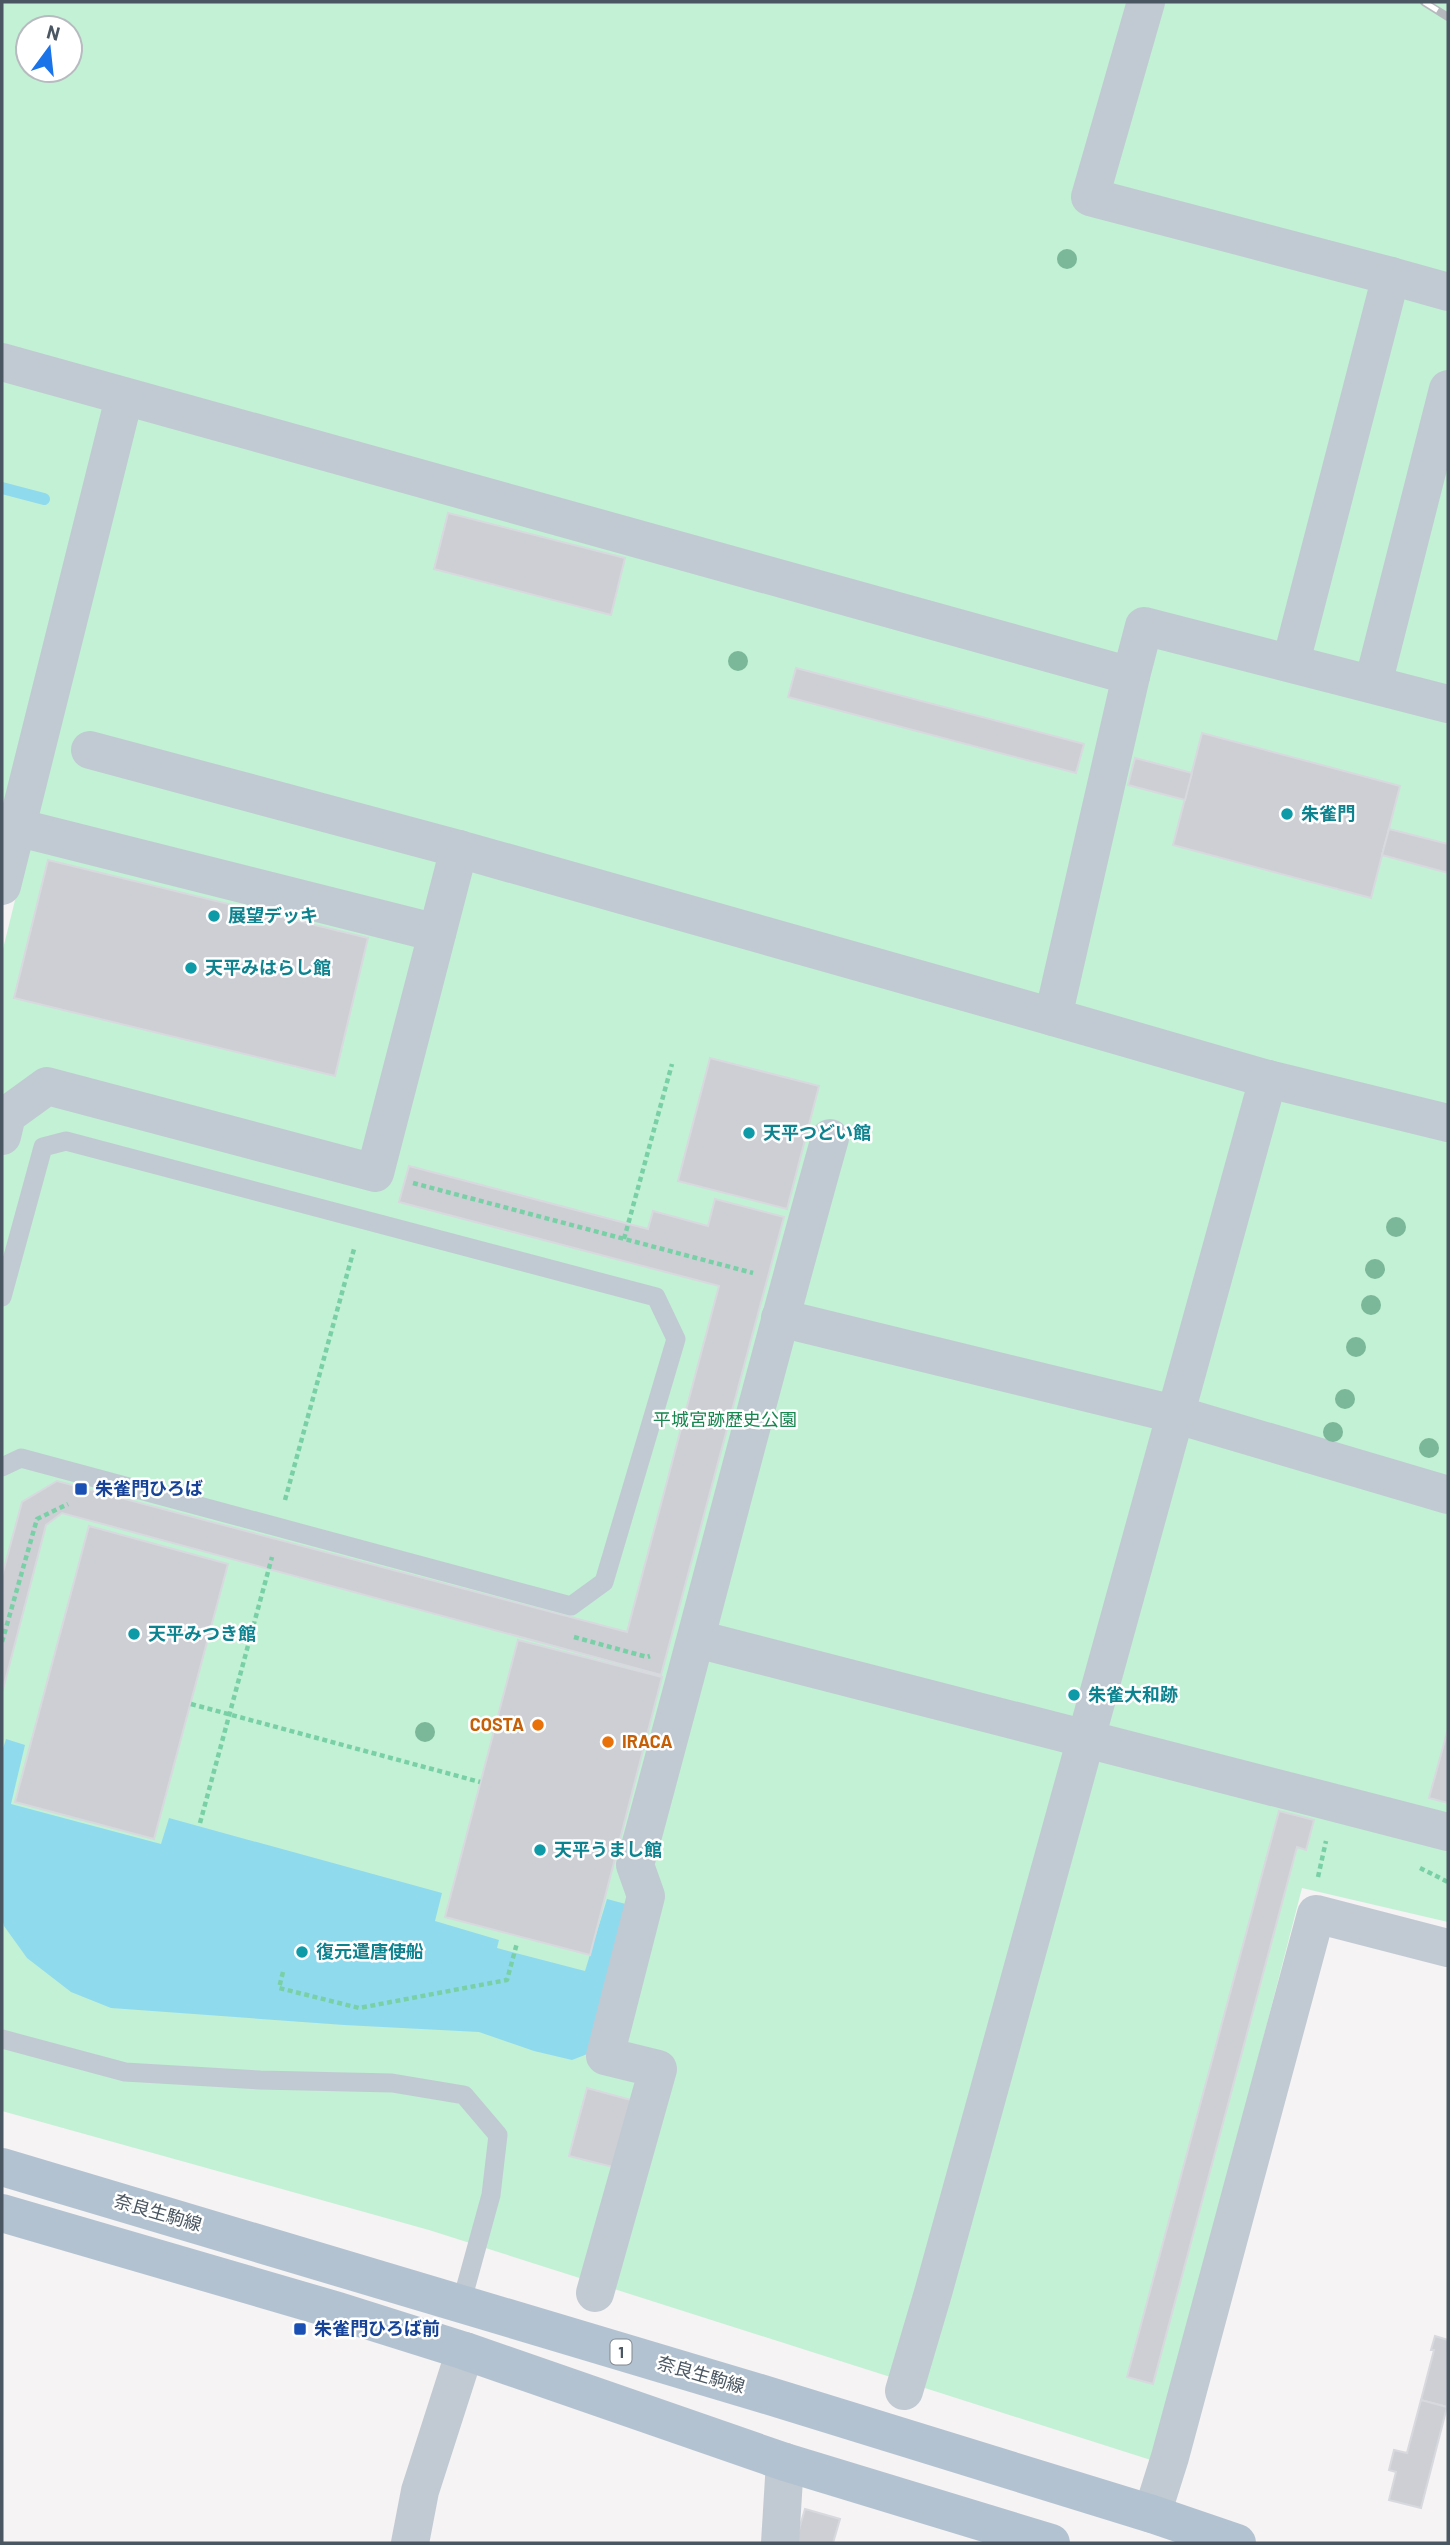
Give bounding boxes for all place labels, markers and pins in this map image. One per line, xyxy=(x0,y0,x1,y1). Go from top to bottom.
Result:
place label: 朱雀門 xyxy=(1301,802,1355,824)
marker: 朱雀門 xyxy=(1279,806,1295,822)
place label: 展望デッキ xyxy=(228,904,318,926)
marker: 展望デッキ xyxy=(206,908,222,924)
place label: 天平みはらし館 xyxy=(205,956,331,978)
marker: 天平みはらし館 xyxy=(183,960,199,976)
place label: 天平つどい館 xyxy=(763,1121,871,1143)
marker: 天平つどい館 xyxy=(741,1125,757,1141)
place label: 朱雀門ひろば xyxy=(95,1477,203,1499)
marker: 朱雀門ひろば xyxy=(73,1481,89,1497)
place label: 天平みつき館 xyxy=(148,1622,256,1644)
marker: 天平みつき館 xyxy=(126,1626,142,1642)
place label: 朱雀大和跡 xyxy=(1088,1683,1178,1705)
marker: 朱雀大和跡 xyxy=(1066,1687,1082,1703)
place label: COSTA xyxy=(470,1713,524,1735)
marker: COSTA xyxy=(530,1717,546,1733)
place label: IRACA xyxy=(622,1730,673,1752)
marker: IRACA xyxy=(600,1734,616,1750)
place label: 天平うまし館 xyxy=(554,1838,662,1860)
marker: 天平うまし館 xyxy=(532,1842,548,1858)
place label: 復元遣唐使船 xyxy=(316,1940,424,1962)
marker: 復元遣唐使船 xyxy=(294,1944,310,1960)
place label: 朱雀門ひろば前 xyxy=(314,2317,440,2339)
marker: 朱雀門ひろば前 xyxy=(292,2321,308,2337)

